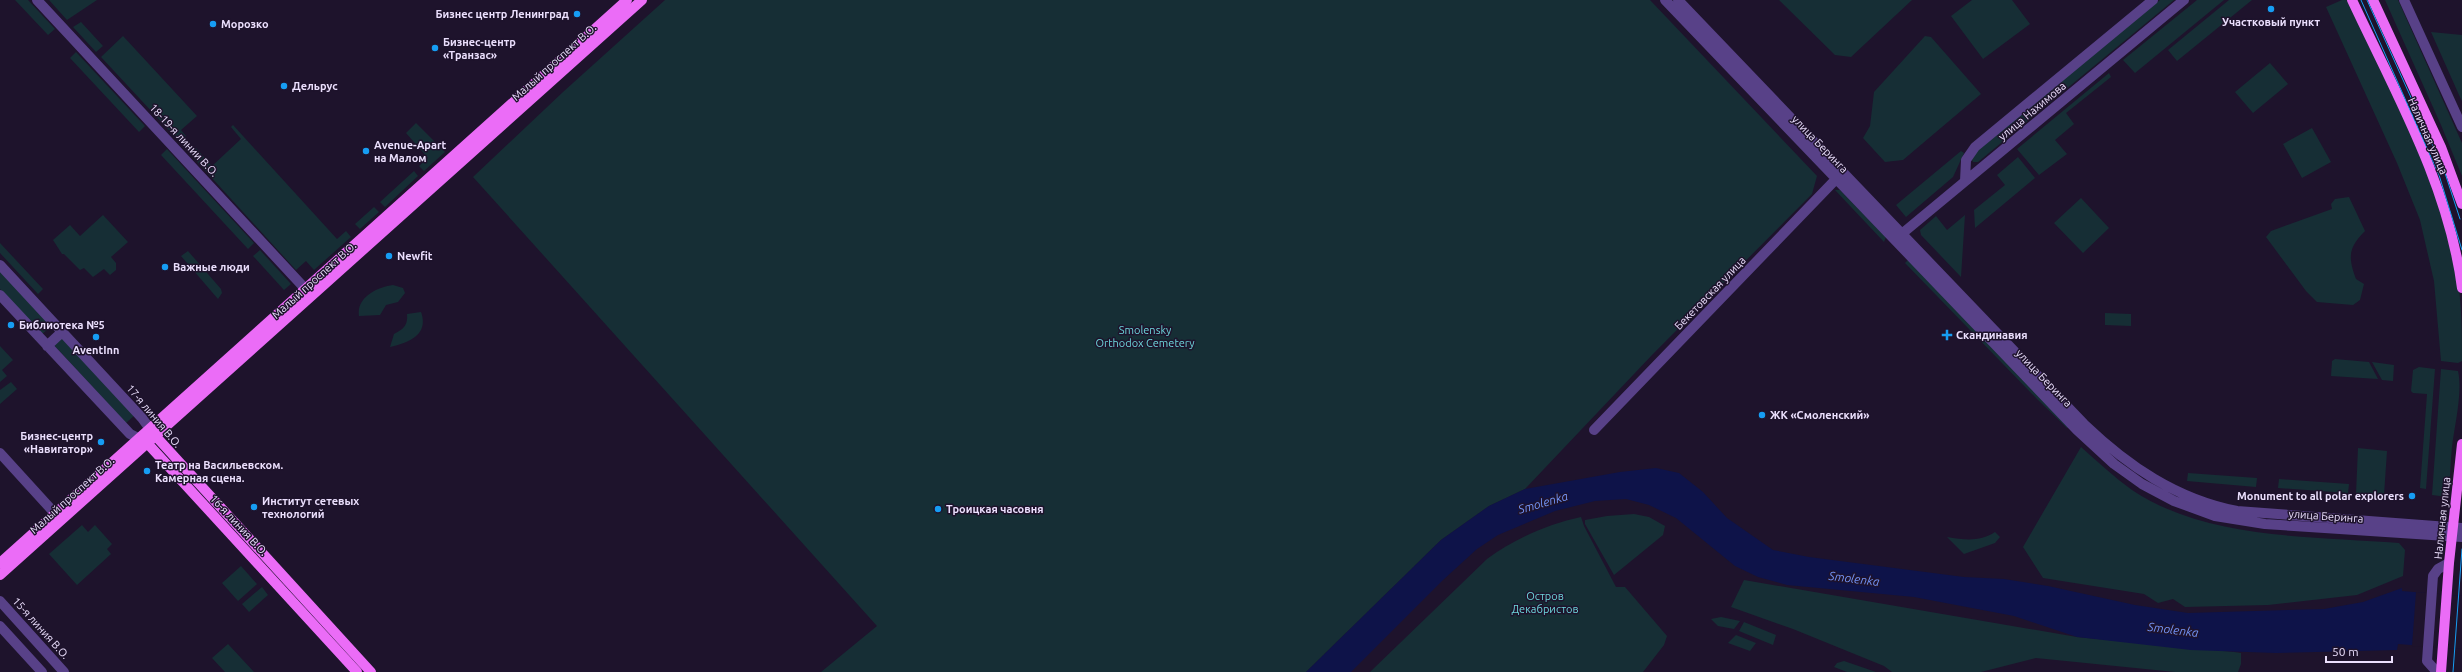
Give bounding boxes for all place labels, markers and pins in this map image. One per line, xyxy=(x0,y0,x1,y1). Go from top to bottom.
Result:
marker: Участковый пункт xyxy=(2266,4,2276,14)
place label: Бизнес центр Ленинград xyxy=(435,8,569,20)
marker: Бизнес центр Ленинград xyxy=(572,9,582,19)
place label: Участковый пункт xyxy=(2222,16,2320,28)
place label: Морозко xyxy=(221,18,269,30)
marker: Морозко xyxy=(208,19,218,29)
place label: Бизнес-центр «Транзас» xyxy=(443,36,516,61)
marker: Бизнес-центр «Транзас» xyxy=(430,43,440,53)
place label: Дельрус xyxy=(292,80,338,92)
marker: Дельрус xyxy=(279,81,289,91)
place label: Аvenue-Apart на Малом xyxy=(374,139,446,164)
marker: Аvenue-Apart на Малом xyxy=(361,146,371,156)
place label: Newfit xyxy=(397,250,433,262)
marker: Newfit xyxy=(384,251,394,261)
place label: Важные люди xyxy=(173,261,250,273)
marker: Важные люди xyxy=(160,262,170,272)
place label: Библиотека №5 xyxy=(19,319,105,331)
marker: Библиотека №5 xyxy=(6,320,16,330)
marker: Скандинавия xyxy=(1941,329,1953,341)
place label: Скандинавия xyxy=(1956,329,2028,341)
marker: AventInn xyxy=(91,332,101,342)
place label: AventInn xyxy=(73,344,119,356)
place label: ЖК «Смоленский» xyxy=(1770,409,1870,421)
marker: ЖК «Смоленский» xyxy=(1757,410,1767,420)
place label: Бизнес-центр «Навигатор» xyxy=(20,430,93,455)
marker: Бизнес-центр «Навигатор» xyxy=(96,437,106,447)
place label: Театр на Васильевском. Камерная сцена. xyxy=(155,459,283,484)
marker: Театр на Васильевском. Камерная сцена. xyxy=(142,466,152,476)
place label: Monument to all polar explorers xyxy=(2237,490,2404,502)
marker: Monument to all polar explorers xyxy=(2407,491,2417,501)
place label: Институт сетевых технологий xyxy=(262,495,359,520)
marker: Институт сетевых технологий xyxy=(249,502,259,512)
place label: Троицкая часовня xyxy=(946,503,1044,515)
marker: Троицкая часовня xyxy=(933,504,943,514)

